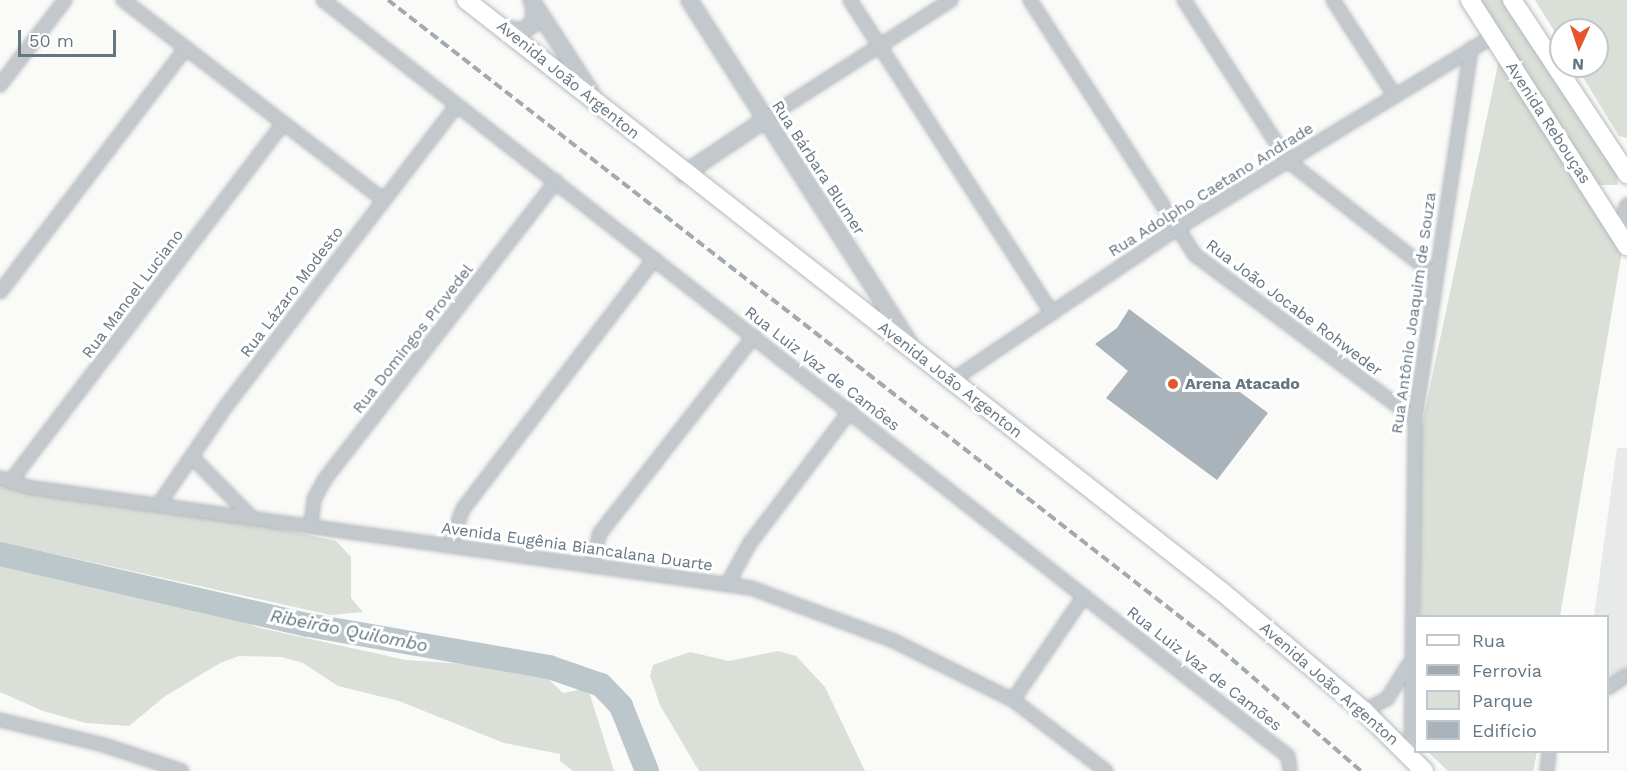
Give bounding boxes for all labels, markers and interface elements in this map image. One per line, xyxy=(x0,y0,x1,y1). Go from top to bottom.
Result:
street label: Avenida João Argenton xyxy=(492,16,644,144)
scale bar xyxy=(21,18,118,56)
north arrow xyxy=(1549,18,1609,78)
text: 50 m xyxy=(29,30,74,51)
text: N xyxy=(1572,55,1585,74)
street label: Avenida Rebouças xyxy=(1501,58,1595,188)
street label: Rua Bárbara Blumer xyxy=(767,97,869,239)
street label: Rua Adolpho Caetano Andrade xyxy=(1104,118,1318,262)
street label: Rua Antônio Joaquim de Souza xyxy=(1387,190,1441,436)
street label: Rua Lázaro Modesto xyxy=(236,223,348,361)
street label: Rua Manoel Luciano xyxy=(78,225,188,363)
street label: Rua João Jocabe Rohweder xyxy=(1202,235,1386,381)
street label: Rua Domingos Provedel xyxy=(349,260,477,418)
street label: Rua Luiz Vaz de Camões xyxy=(740,302,904,436)
street label: Avenida João Argenton xyxy=(873,317,1027,443)
place label: Arena Atacado xyxy=(1185,374,1300,394)
marker: Arena Atacado xyxy=(1166,377,1180,391)
street label: Avenida Eugênia Biancalana Duarte xyxy=(439,518,715,576)
street label: Rua Luiz Vaz de Camões xyxy=(1122,602,1286,736)
water label: Ribeirão Quilombo xyxy=(268,605,430,657)
legend xyxy=(1414,615,1609,753)
street label: Avenida João Argenton xyxy=(1255,618,1403,750)
text: Rua xyxy=(1472,630,1505,651)
text: Ferrovia xyxy=(1472,660,1542,681)
text: Parque xyxy=(1472,690,1533,711)
text: Edifício xyxy=(1472,720,1537,741)

